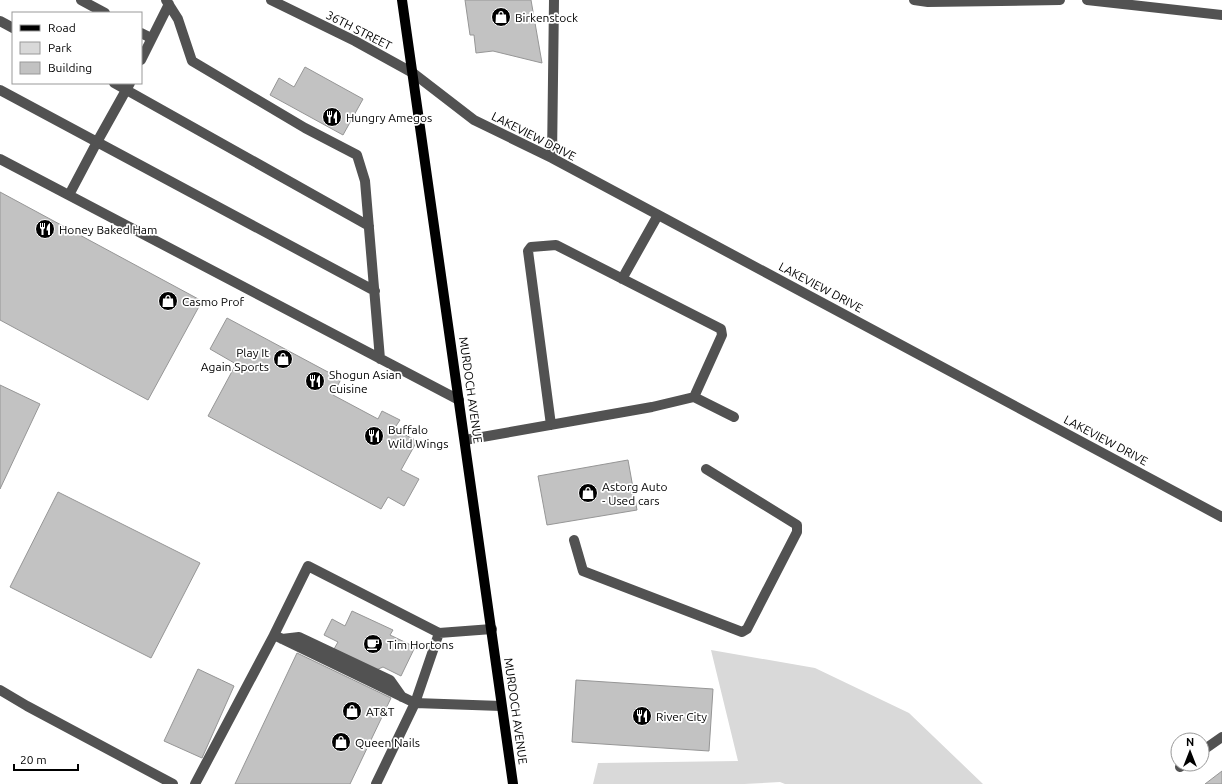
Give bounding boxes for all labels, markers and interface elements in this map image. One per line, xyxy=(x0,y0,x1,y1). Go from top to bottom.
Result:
shop icon: Birkenstock xyxy=(490,6,512,28)
street label: 36TH STREET xyxy=(324,8,394,52)
place label: Birkenstock xyxy=(515,11,578,24)
legend xyxy=(12,12,142,84)
text: Road xyxy=(48,21,76,34)
text: Park xyxy=(48,41,72,54)
text: Building xyxy=(48,61,92,74)
restaurant icon: Hungry Amegos xyxy=(321,106,343,128)
street label: LAKEVIEW DRIVE xyxy=(490,109,579,163)
place label: Hungry Amegos xyxy=(346,111,432,124)
restaurant icon: Honey Baked Ham xyxy=(34,218,56,240)
place label: Honey Baked Ham xyxy=(59,223,157,236)
street label: LAKEVIEW DRIVE xyxy=(777,259,865,315)
shop icon: Casmo Prof xyxy=(157,290,179,312)
place label: Casmo Prof xyxy=(182,295,245,308)
street label: MURDOCH AVENUE xyxy=(457,336,485,444)
place label: Play It Again Sports xyxy=(201,346,269,373)
shop icon: Play It Again Sports xyxy=(272,348,294,370)
place label: Shogun Asian Cuisine xyxy=(329,368,402,395)
restaurant icon: Shogun Asian Cuisine xyxy=(304,370,326,392)
street label: LAKEVIEW DRIVE xyxy=(1062,412,1150,468)
place label: Buffalo Wild Wings xyxy=(388,423,448,450)
restaurant icon: Buffalo Wild Wings xyxy=(363,425,385,447)
place label: Astorg Auto - Used cars xyxy=(602,480,667,507)
shop icon: Astorg Auto - Used cars xyxy=(577,482,599,504)
cafe icon: Tim Hortons xyxy=(362,633,384,655)
place label: Tim Hortons xyxy=(387,638,454,651)
street label: MURDOCH AVENUE xyxy=(502,657,530,765)
shop icon: AT&T xyxy=(341,700,363,722)
place label: AT&T xyxy=(366,705,395,718)
restaurant icon: River City xyxy=(631,705,653,727)
place label: River City xyxy=(656,710,707,723)
shop icon: Queen Nails xyxy=(330,731,352,753)
north arrow xyxy=(1170,732,1210,772)
place label: Queen Nails xyxy=(355,736,420,749)
text: N xyxy=(1186,736,1194,748)
scale bar xyxy=(14,746,78,772)
text: 20 m xyxy=(20,753,47,766)

